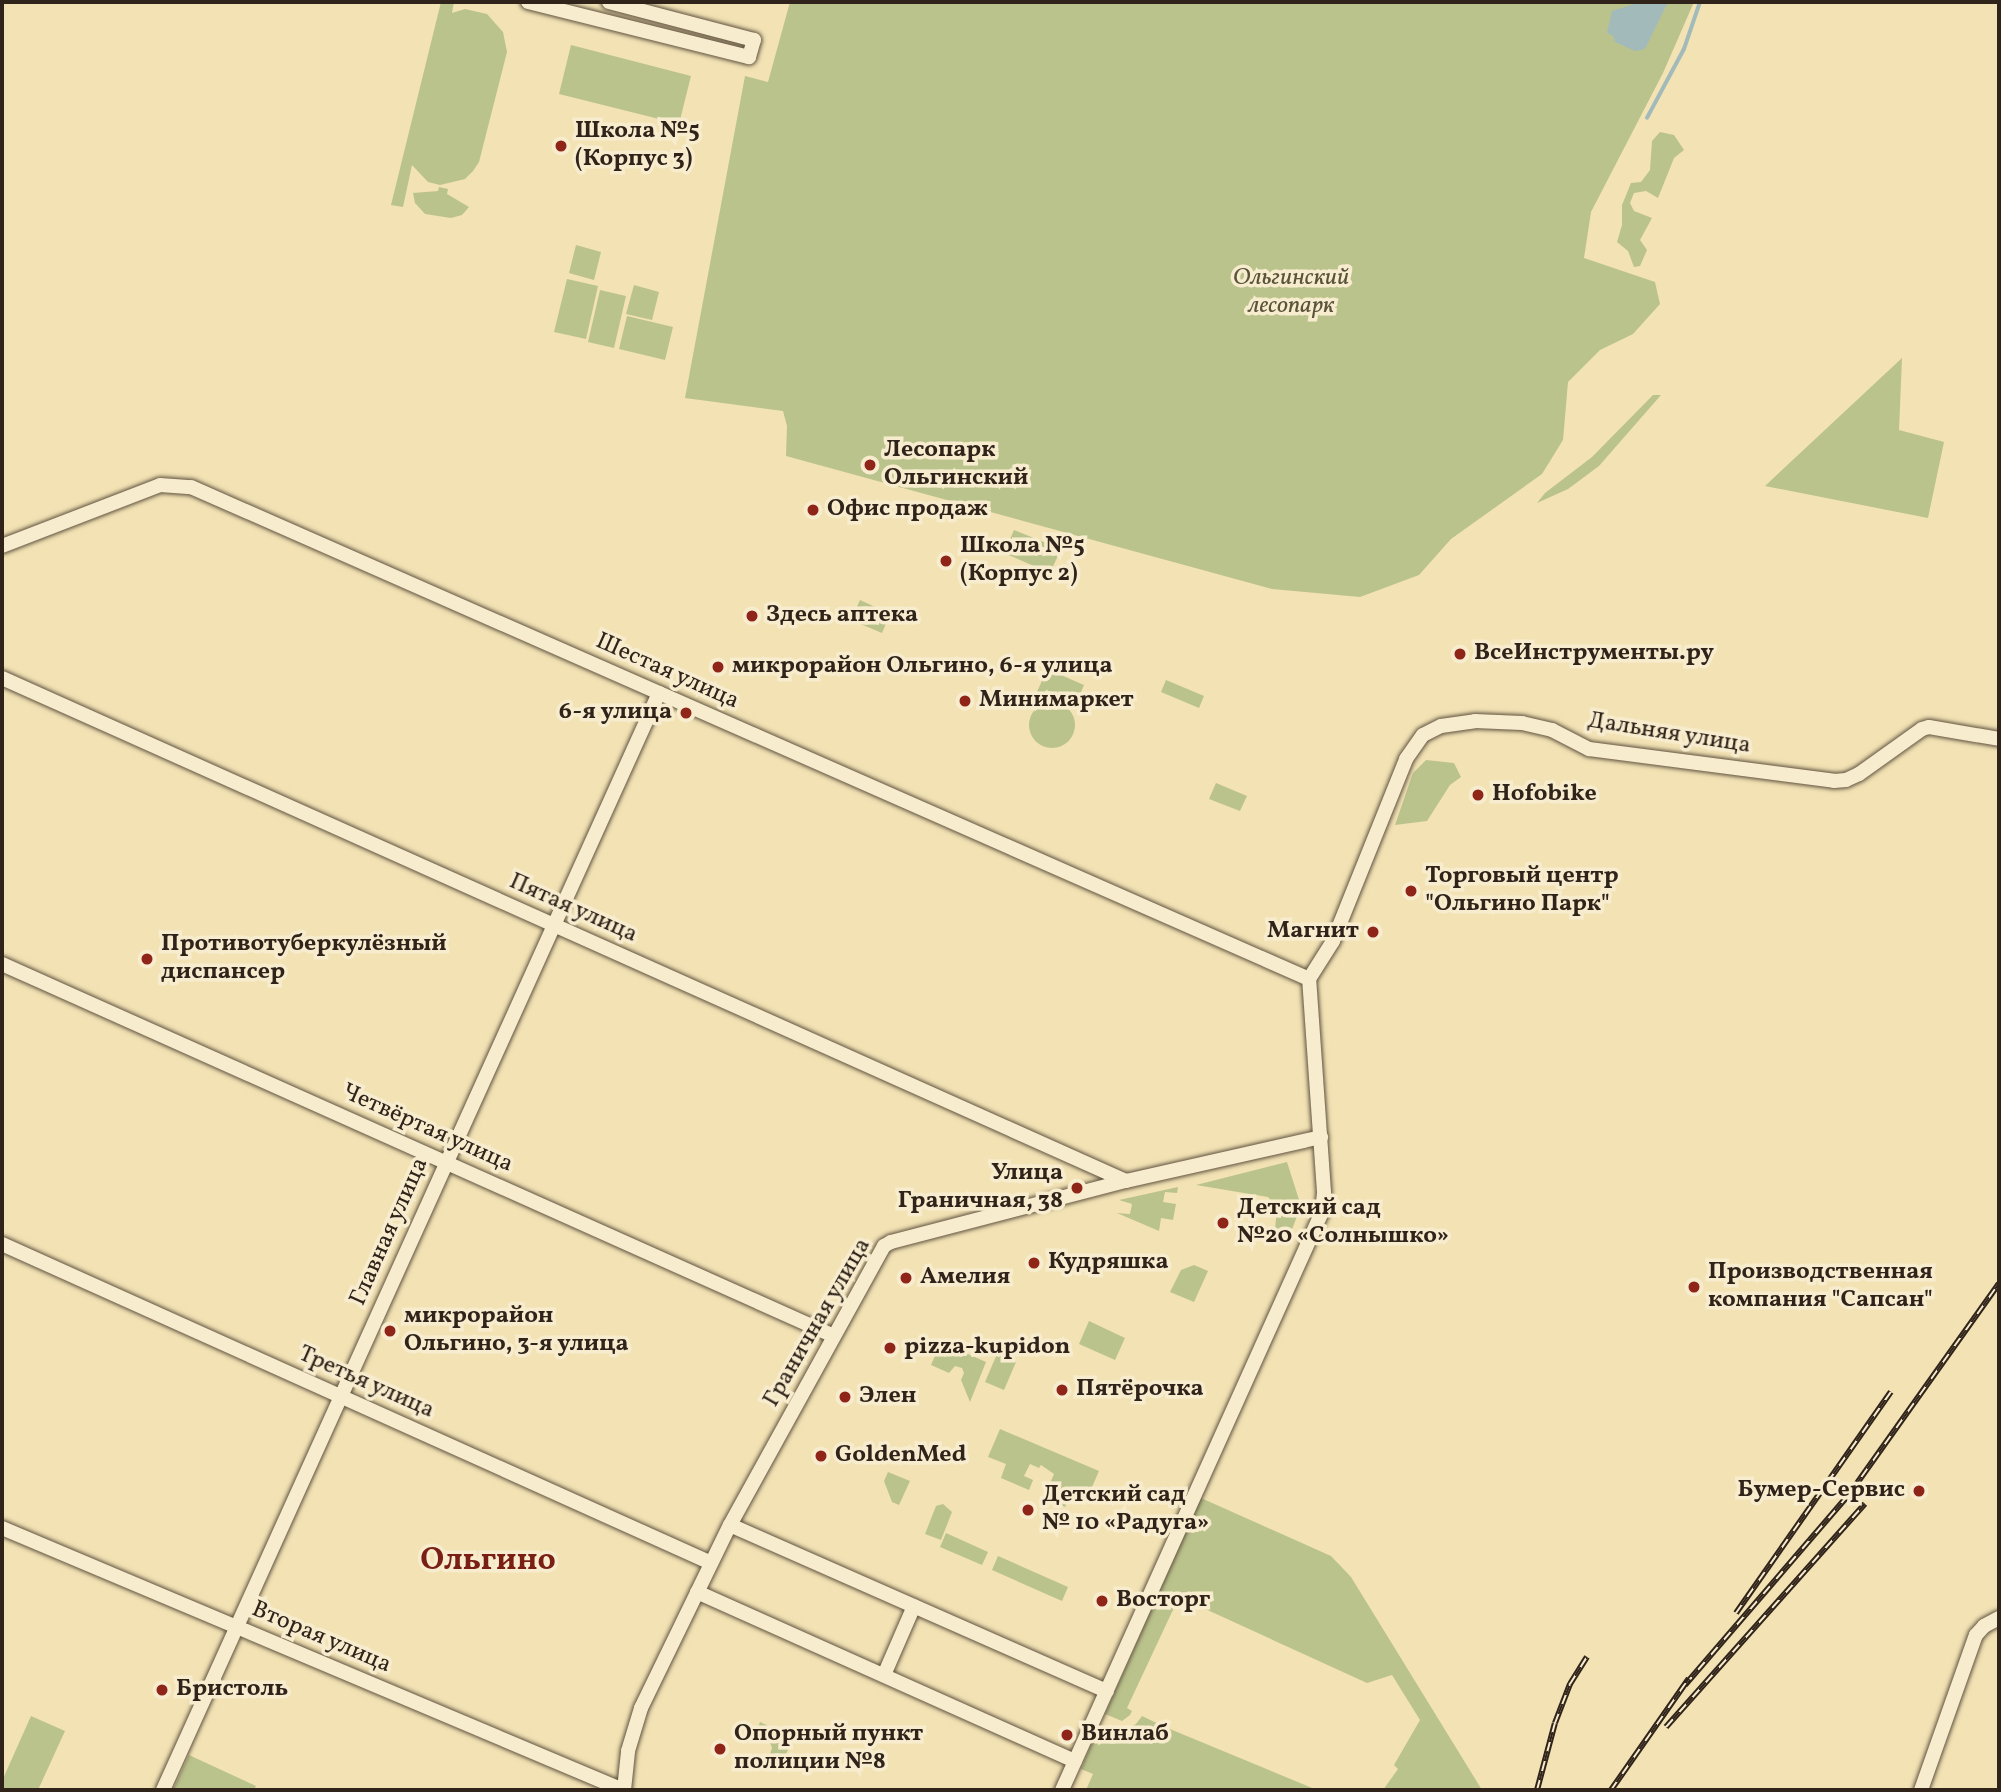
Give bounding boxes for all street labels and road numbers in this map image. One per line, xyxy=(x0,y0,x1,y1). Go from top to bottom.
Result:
street label: Шестая улица xyxy=(591,627,743,717)
street label: Дальняя улица xyxy=(1585,707,1753,761)
street label: Пятая улица xyxy=(504,868,642,950)
street label: Четвёртая улица xyxy=(336,1078,518,1180)
street label: Главная улица xyxy=(344,1153,436,1311)
street label: Граничная улица xyxy=(758,1233,878,1413)
street label: Третья улица xyxy=(293,1340,439,1426)
street label: Вторая улица xyxy=(246,1596,396,1680)

